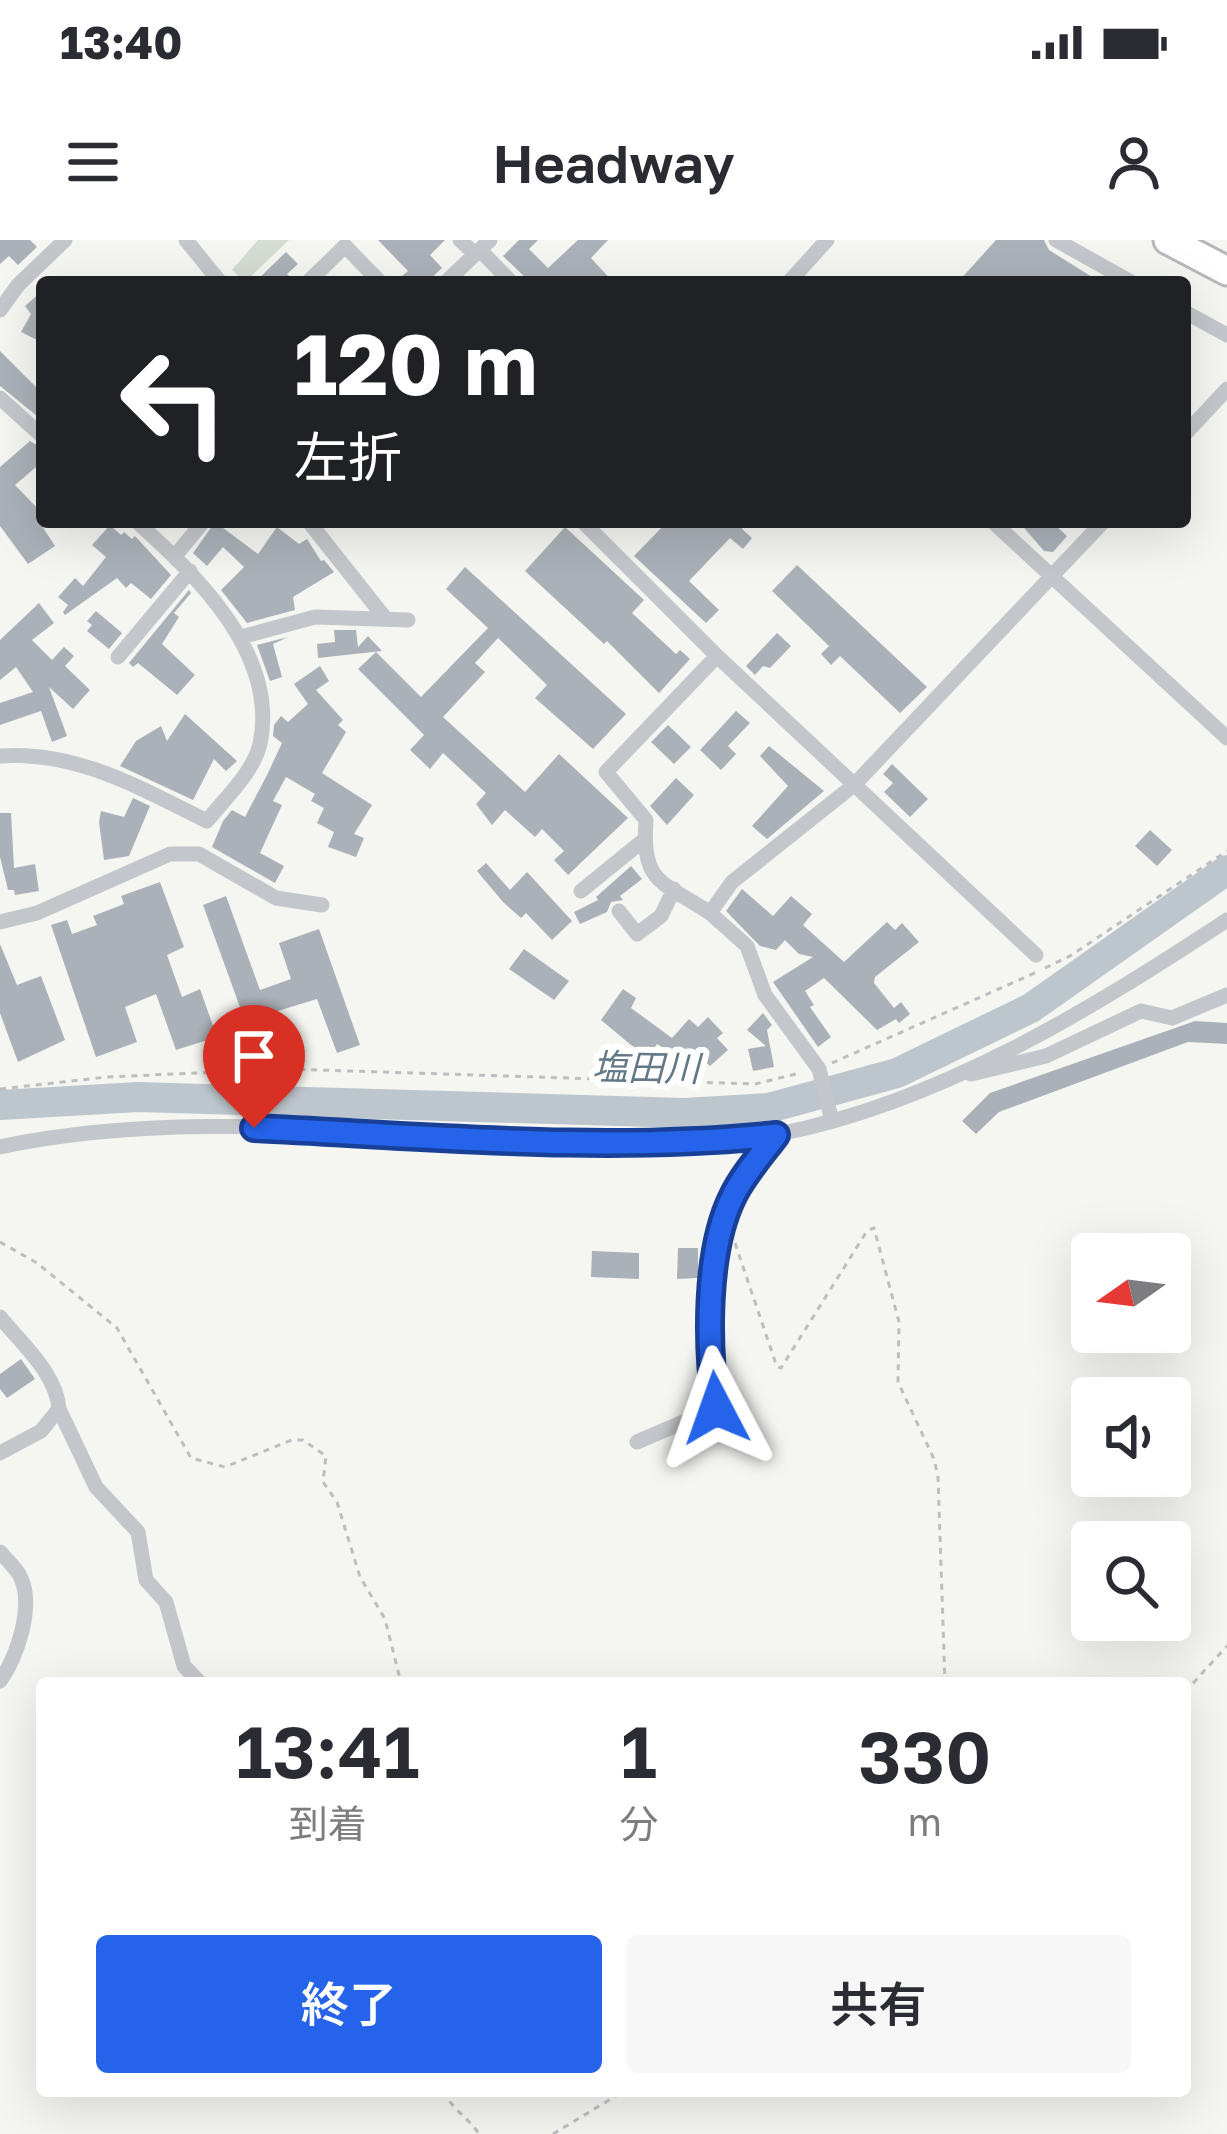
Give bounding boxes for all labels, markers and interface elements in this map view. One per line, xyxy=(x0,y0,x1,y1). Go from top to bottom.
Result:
text: 13:40 xyxy=(60,15,182,69)
icon: menu xyxy=(60,129,126,195)
icon: person xyxy=(1101,129,1167,195)
text: Headway xyxy=(492,130,735,195)
text: 120 m xyxy=(294,313,538,413)
icon: left xyxy=(96,324,252,480)
text: 左折 xyxy=(294,424,402,489)
pin xyxy=(203,1005,305,1128)
icon: arrive xyxy=(221,1023,287,1089)
water label: 塩田川 xyxy=(592,1045,704,1090)
north arrow xyxy=(1071,1233,1191,1353)
map controls xyxy=(1071,1233,1191,1641)
position arrow xyxy=(653,1345,779,1471)
button: sound xyxy=(1071,1377,1191,1497)
button: search xyxy=(1071,1521,1191,1641)
text: 13:41 xyxy=(236,1707,419,1794)
text: 1 xyxy=(621,1707,657,1794)
text: 330 xyxy=(858,1712,991,1799)
text: m xyxy=(907,1798,942,1845)
text: 到着 xyxy=(289,1800,367,1847)
text: 分 xyxy=(619,1800,658,1847)
button: 終了 xyxy=(96,1935,602,2073)
button: 共有 xyxy=(626,1935,1131,2073)

